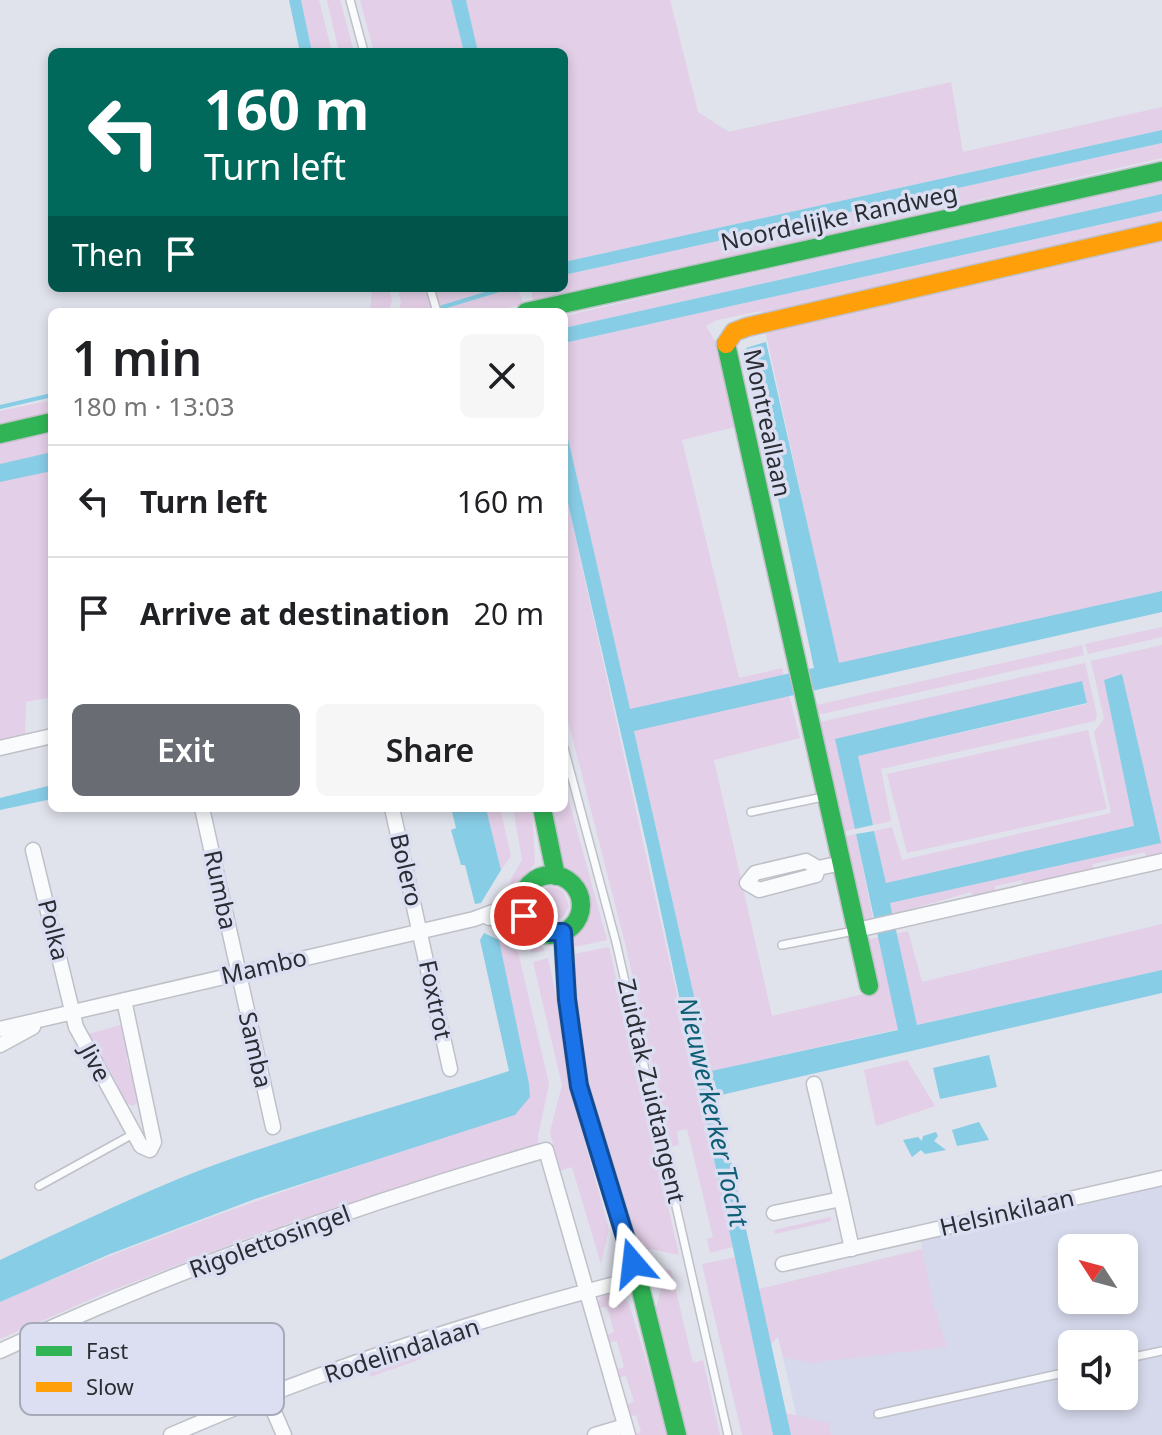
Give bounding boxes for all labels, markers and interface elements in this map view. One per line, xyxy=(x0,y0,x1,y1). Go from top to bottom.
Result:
text: 160 m xyxy=(204,70,369,146)
icon: left xyxy=(72,80,176,184)
text: Turn left xyxy=(204,142,346,191)
street label: Noordelijke Randweg xyxy=(717,175,960,258)
icon: arrive xyxy=(159,232,203,276)
text: Then xyxy=(72,234,143,275)
text: 1 min xyxy=(72,325,202,390)
button: close xyxy=(460,334,544,418)
street label: Montreallaan xyxy=(737,346,800,500)
text: 180 m · 13:03 xyxy=(72,388,235,424)
icon: left xyxy=(72,479,116,523)
text: Turn left xyxy=(140,481,268,522)
text: 160 m xyxy=(457,481,544,522)
icon: arrive xyxy=(72,591,116,635)
text: Arrive at destination xyxy=(140,593,450,634)
text: 20 m xyxy=(474,593,544,634)
button: Exit xyxy=(72,704,300,796)
button: Share xyxy=(316,704,544,796)
street label: Bolero xyxy=(383,830,432,909)
street label: Rumba xyxy=(197,847,246,932)
pin xyxy=(490,882,558,950)
icon: arrive xyxy=(502,894,546,938)
street label: Polka xyxy=(31,896,78,963)
street label: Mambo xyxy=(218,940,310,991)
street label: Foxtrot xyxy=(412,957,461,1043)
street label: Zuidtak Zuidtangent xyxy=(611,975,694,1206)
water label: Nieuwerkerker Tocht xyxy=(670,993,758,1231)
street label: Samba xyxy=(232,1008,281,1091)
street label: Jive xyxy=(72,1036,120,1087)
street label: Helsinkilaan xyxy=(936,1180,1077,1243)
street label: Rigolettosingel xyxy=(184,1196,355,1285)
position arrow xyxy=(591,1221,675,1305)
north arrow xyxy=(1058,1234,1138,1314)
map controls xyxy=(1058,1234,1138,1410)
street label: Rodelindalaan xyxy=(320,1309,483,1390)
legend xyxy=(20,1323,284,1415)
button: sound xyxy=(1058,1330,1138,1410)
text: Fast xyxy=(86,1335,128,1365)
text: Slow xyxy=(86,1371,135,1401)

